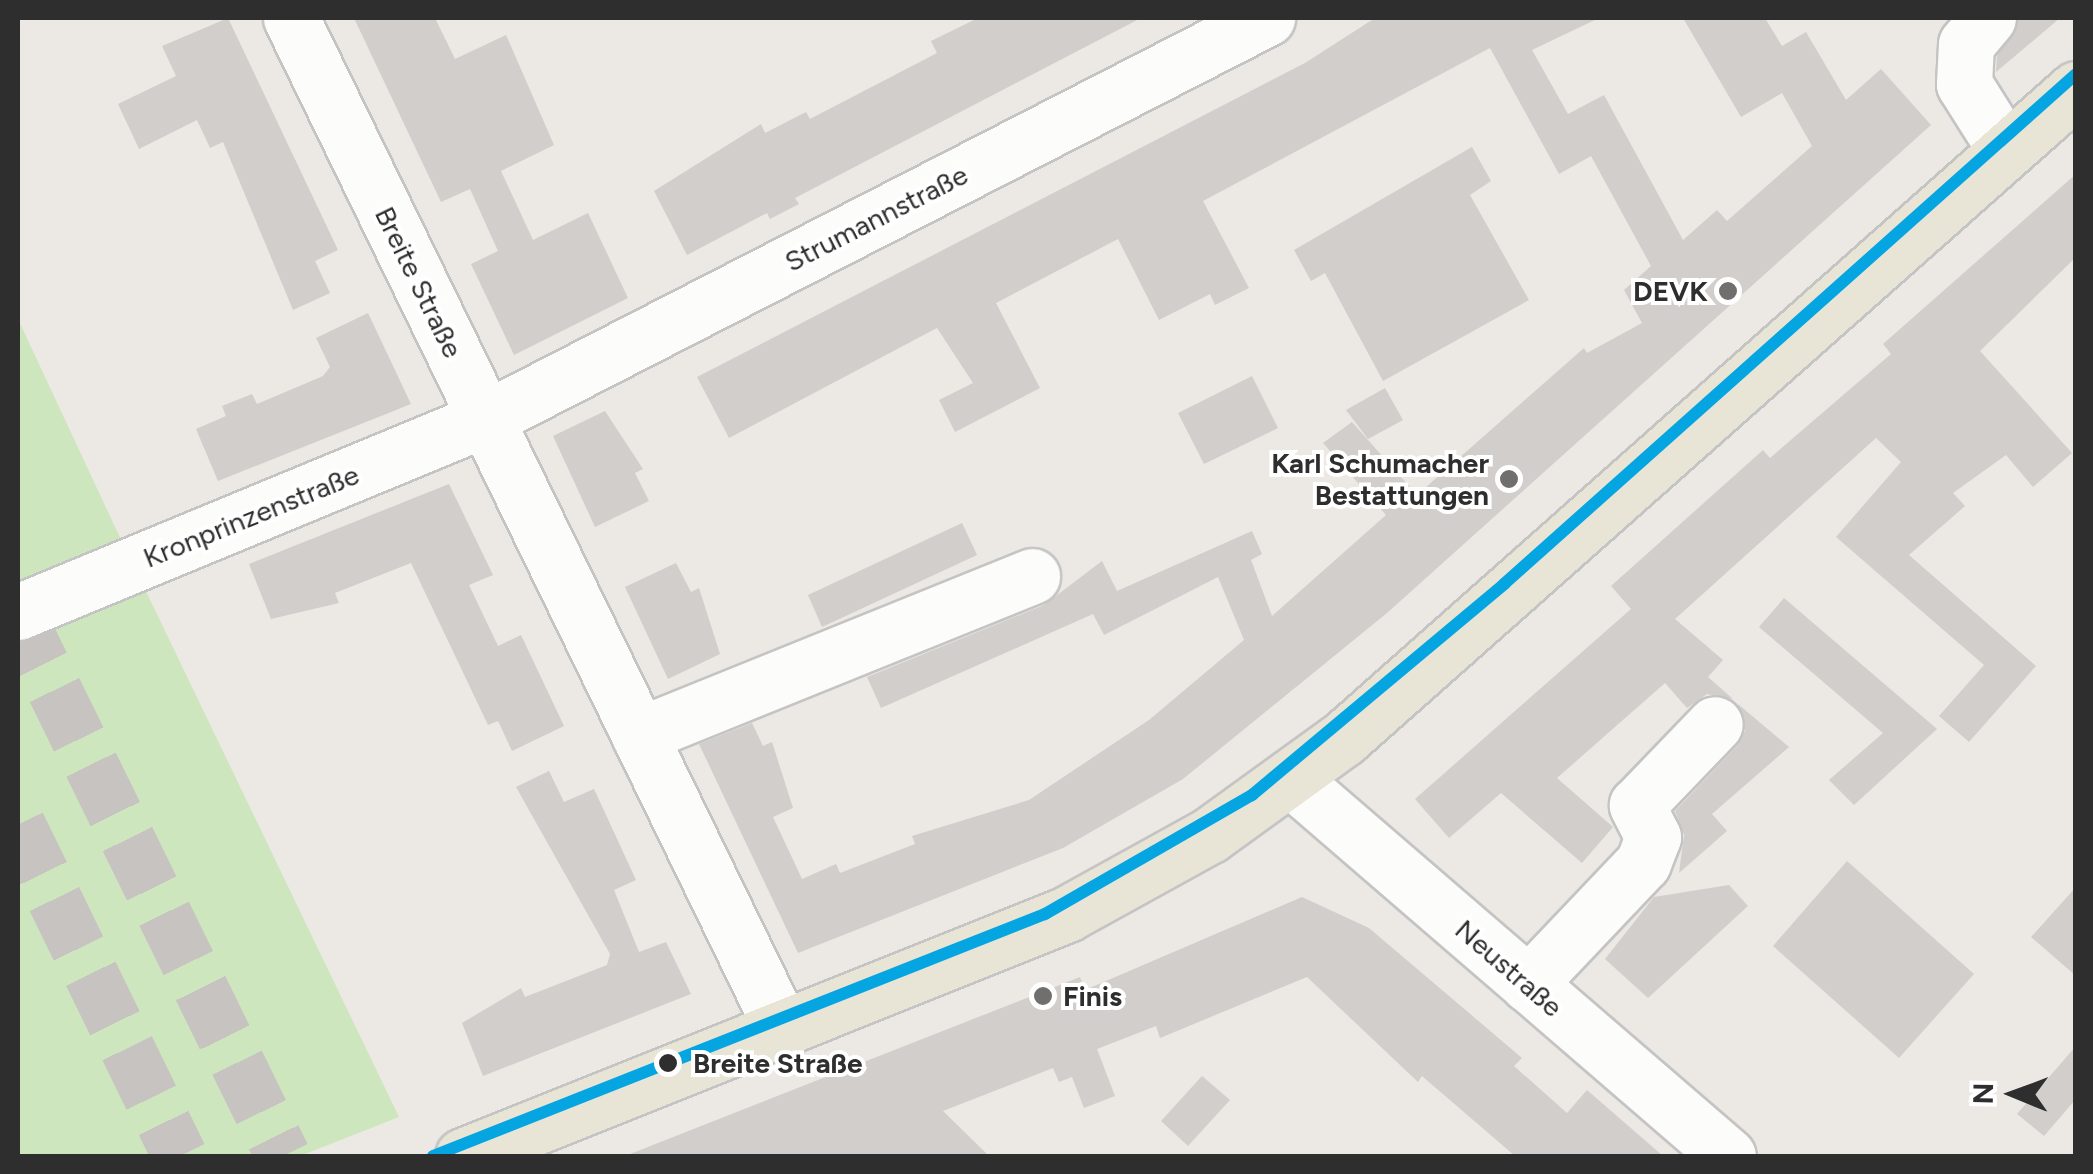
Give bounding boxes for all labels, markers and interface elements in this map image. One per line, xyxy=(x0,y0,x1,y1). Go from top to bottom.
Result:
street label: Strumannstraße xyxy=(779,157,973,279)
street label: Breite Straße xyxy=(368,201,470,363)
place label: DEVK xyxy=(1633,274,1708,308)
marker: DEVK xyxy=(1717,280,1739,302)
place label: Karl Schumacher Bestattungen xyxy=(1271,446,1489,512)
street label: Kronprinzenstraße xyxy=(138,457,364,575)
marker: Karl Schumacher Bestattungen xyxy=(1498,468,1520,490)
street label: Neustraße xyxy=(1449,912,1569,1024)
place label: Finis xyxy=(1063,979,1122,1013)
marker: Finis xyxy=(1032,985,1054,1007)
north arrow xyxy=(1963,1044,2063,1144)
place label: Breite Straße xyxy=(693,1046,863,1080)
marker: Breite Straße xyxy=(652,1047,684,1079)
text: N xyxy=(1966,1082,2000,1105)

